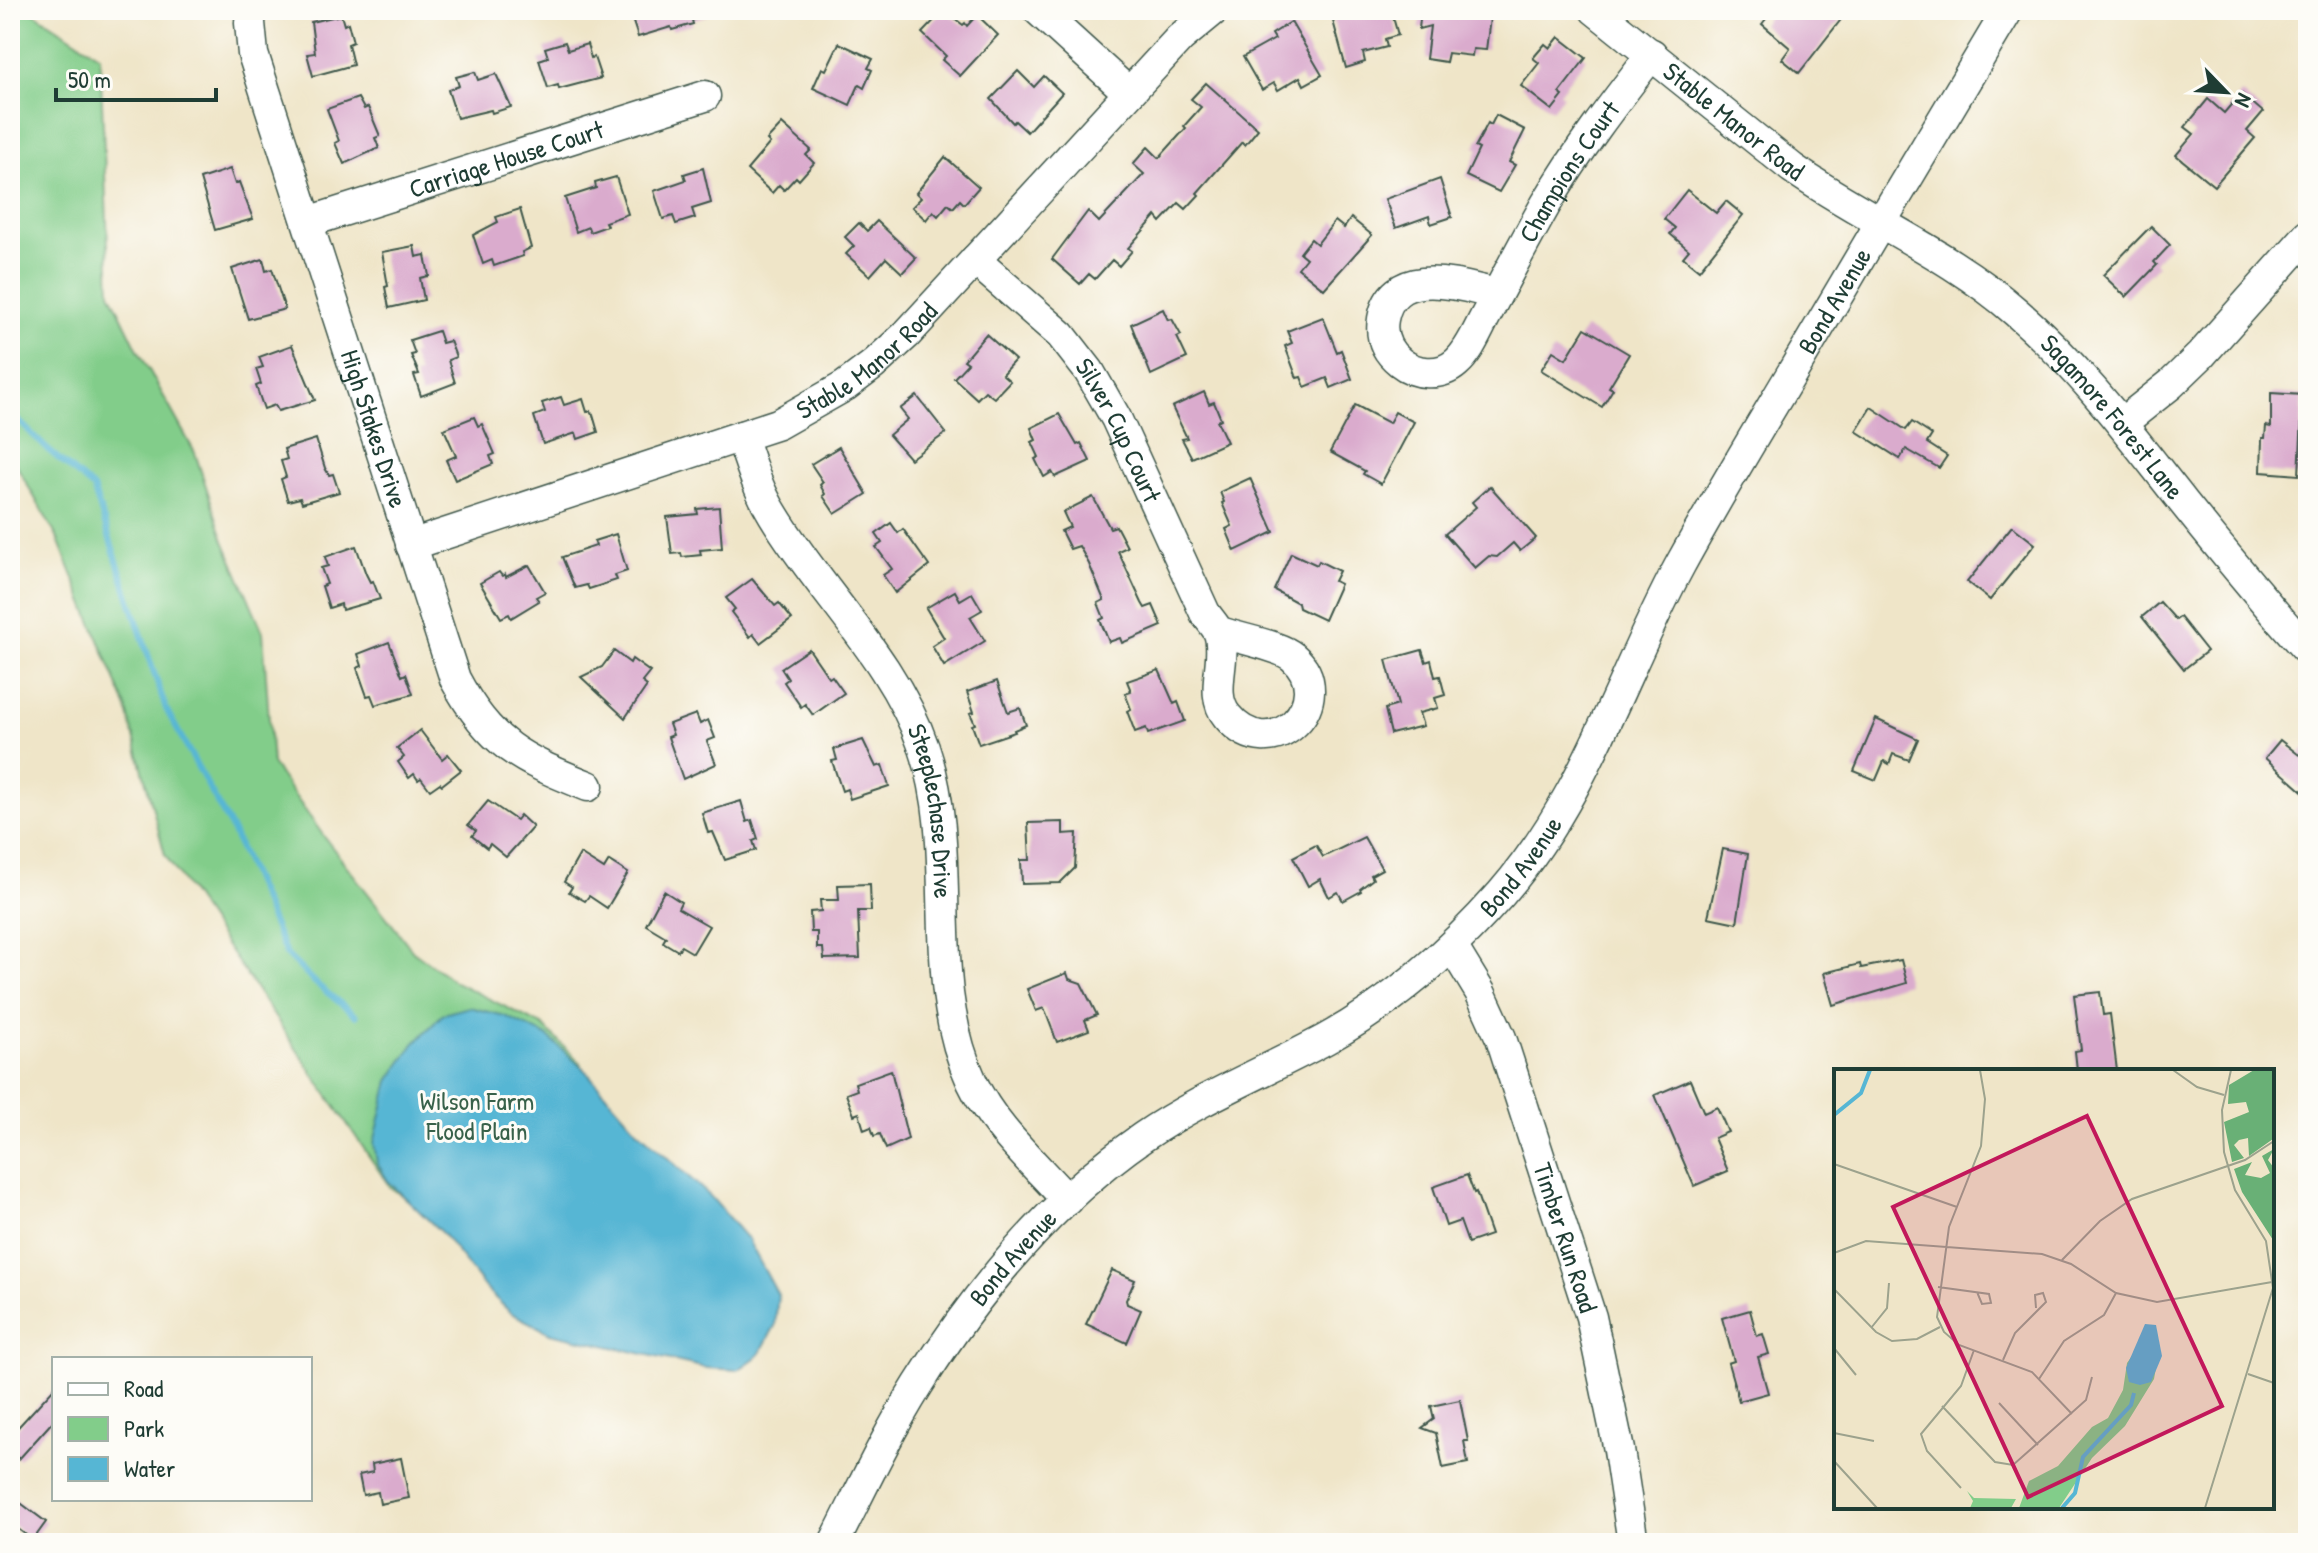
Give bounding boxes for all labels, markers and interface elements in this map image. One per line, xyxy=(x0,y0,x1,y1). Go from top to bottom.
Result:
scale bar xyxy=(56,52,216,102)
north arrow xyxy=(2186,52,2266,132)
street label: Stable Manor Road xyxy=(1656,54,1811,188)
text: 50 m xyxy=(68,63,111,95)
text: N xyxy=(2228,89,2260,112)
street label: Champions Court xyxy=(1510,92,1628,248)
street label: Carriage House Court xyxy=(405,111,609,206)
street label: Bond Avenue xyxy=(1789,241,1879,360)
street label: Stable Manor Road xyxy=(790,294,945,427)
street label: Sagamore Forest Lane xyxy=(2033,326,2193,506)
street label: High Stakes Drive xyxy=(333,345,416,512)
street label: Silver Cup Court xyxy=(1068,350,1170,509)
street label: Steeplechase Drive xyxy=(899,718,961,899)
street label: Bond Avenue xyxy=(1471,810,1570,924)
inset map xyxy=(1834,1069,2274,1509)
park label: Wilson Farm Flood Plain xyxy=(420,1083,534,1148)
street label: Timber Run Road xyxy=(1525,1158,1606,1317)
street label: Bond Avenue xyxy=(961,1201,1064,1313)
legend xyxy=(52,1357,312,1501)
text: Road xyxy=(124,1372,163,1404)
text: Park xyxy=(124,1412,164,1444)
text: Water xyxy=(124,1452,175,1484)

